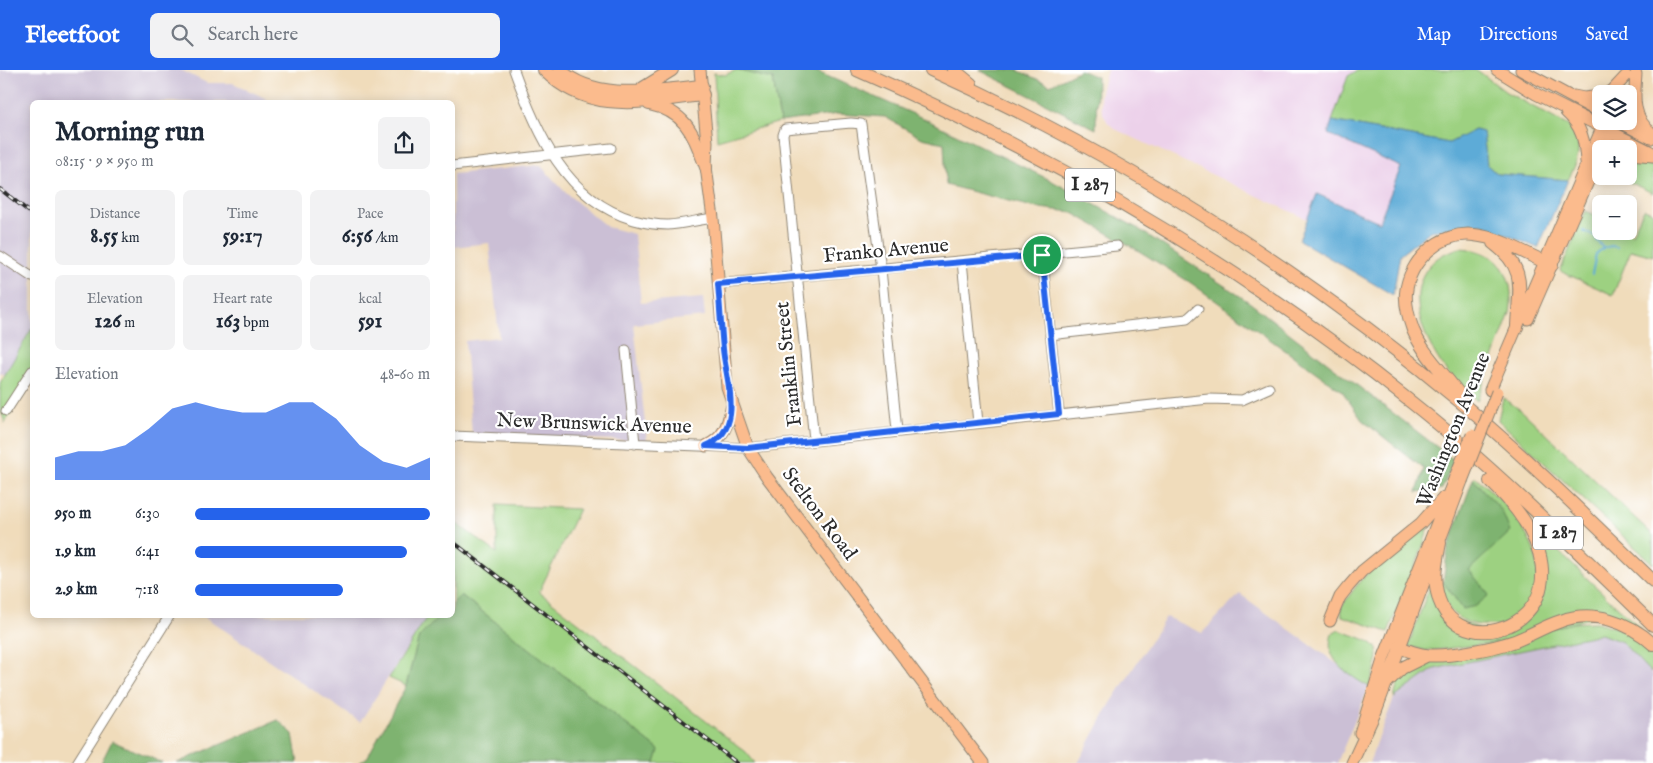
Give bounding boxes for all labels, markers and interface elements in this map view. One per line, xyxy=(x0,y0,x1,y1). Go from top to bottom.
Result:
search box xyxy=(150,13,500,58)
text: Fleetfoot xyxy=(25,20,120,51)
icon: search xyxy=(168,21,196,49)
text: Search here xyxy=(208,23,298,47)
text: Map xyxy=(1417,24,1451,47)
text: Directions xyxy=(1479,24,1557,47)
text: Saved xyxy=(1585,24,1628,47)
map controls xyxy=(1592,85,1637,240)
button: layers xyxy=(1592,85,1637,130)
text: Morning run xyxy=(55,115,205,150)
button: share xyxy=(378,117,430,169)
button: + xyxy=(1592,140,1637,185)
text: 08:15 · 9 × 950 m xyxy=(55,152,154,172)
road number: I 287 xyxy=(1065,168,1115,202)
button: − xyxy=(1592,195,1637,240)
text: Distance xyxy=(90,205,140,223)
text: Time xyxy=(227,205,258,223)
text: Pace xyxy=(357,205,383,223)
text: 8.55 xyxy=(90,223,118,250)
text: 59:17 xyxy=(223,223,262,250)
text: 6:56 xyxy=(342,223,372,250)
text: km xyxy=(118,229,139,247)
text: /km xyxy=(372,229,399,247)
street label: Franko Avenue xyxy=(822,233,950,269)
pin xyxy=(1021,234,1063,276)
icon: arrive xyxy=(1028,241,1056,269)
text: Elevation xyxy=(87,290,143,308)
text: Heart rate xyxy=(213,290,272,308)
text: kcal xyxy=(358,290,382,308)
street label: Franklin Street xyxy=(770,300,808,428)
text: 126 xyxy=(95,308,121,335)
text: 163 xyxy=(216,308,240,335)
text: 591 xyxy=(358,308,382,335)
text: m xyxy=(121,314,135,332)
text: bpm xyxy=(240,314,269,332)
street label: Washington Avenue xyxy=(1412,349,1496,511)
text: Elevation xyxy=(55,365,118,385)
text: 48–60 m xyxy=(380,365,430,385)
street label: New Brunswick Avenue xyxy=(496,408,692,440)
street label: Stelton Road xyxy=(776,463,862,566)
text: 950 m xyxy=(55,504,91,524)
text: 6:30 xyxy=(135,504,160,524)
road number: I 287 xyxy=(1533,516,1583,549)
text: 1.9 km xyxy=(55,542,96,562)
text: 6:41 xyxy=(135,542,160,562)
text: 2.9 km xyxy=(55,580,97,600)
text: 7:18 xyxy=(135,580,159,600)

